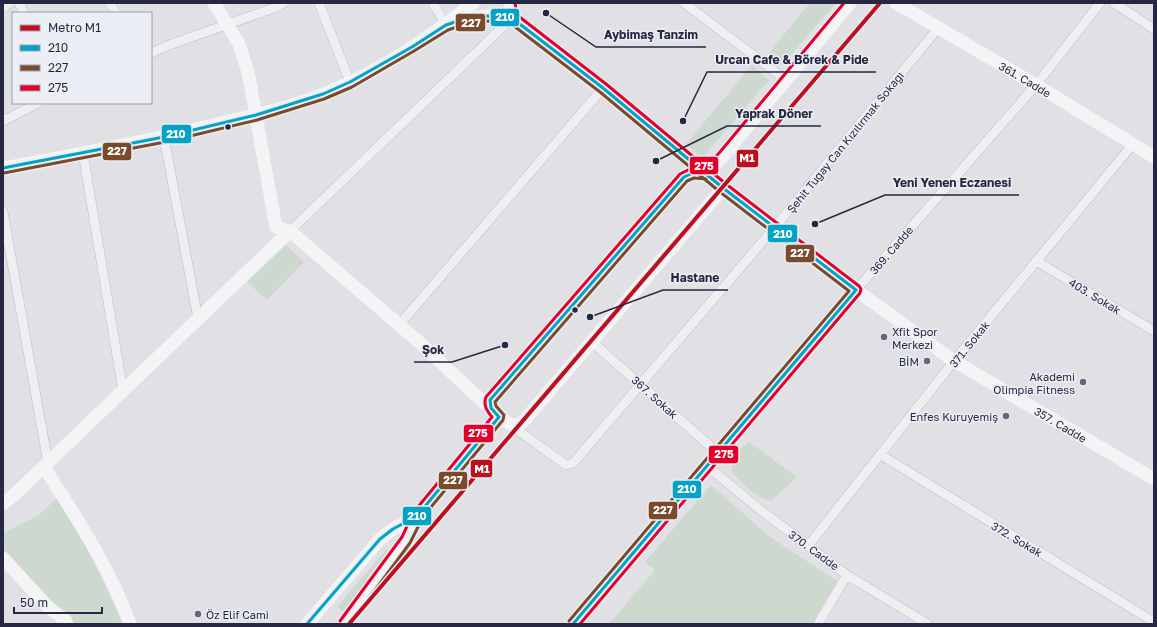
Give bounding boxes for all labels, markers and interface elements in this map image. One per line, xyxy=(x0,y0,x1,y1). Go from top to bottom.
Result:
line badge: 210 xyxy=(490,8,520,27)
text: 210 xyxy=(495,10,515,23)
legend xyxy=(12,12,152,104)
line badge: 227 xyxy=(455,13,486,32)
text: 227 xyxy=(461,16,481,29)
text: Metro M1 xyxy=(48,20,101,35)
callout: Aybimaş Tanzim xyxy=(596,23,706,47)
text: Aybimaş Tanzim xyxy=(604,27,698,42)
text: 210 xyxy=(48,40,68,55)
callout: Urcan Cafe & Börek & Pide xyxy=(707,48,876,72)
text: Urcan Cafe & Börek & Pide xyxy=(715,52,869,67)
street label: 361. Cadde xyxy=(997,59,1054,99)
text: 227 xyxy=(48,60,68,75)
street label: Şehit Tugay Can Kızılırmak Sokağı xyxy=(784,69,906,215)
text: 275 xyxy=(48,80,68,95)
callout: Yaprak Döner xyxy=(727,102,821,126)
text: Yaprak Döner xyxy=(735,106,813,121)
unlabelled marker xyxy=(223,122,233,132)
line badge: 210 xyxy=(161,124,192,144)
text: 210 xyxy=(166,127,186,140)
line badge: 227 xyxy=(102,142,132,161)
text: 227 xyxy=(107,144,127,157)
line badge: M1 xyxy=(736,149,759,168)
text: M1 xyxy=(739,151,755,164)
line badge: 275 xyxy=(689,156,719,175)
text: 275 xyxy=(694,159,714,172)
callout: Yeni Yenen Eczanesi xyxy=(885,171,1019,195)
text: Yeni Yenen Eczanesi xyxy=(893,175,1011,190)
street label: 369. Cadde xyxy=(867,223,915,277)
line badge: 210 xyxy=(767,224,798,243)
text: 210 xyxy=(773,227,793,240)
line badge: 227 xyxy=(785,244,815,263)
text: 227 xyxy=(790,246,810,259)
callout: Hastane xyxy=(663,266,728,290)
text: Hastane xyxy=(671,270,719,285)
street label: 403. Sokak xyxy=(1067,275,1123,317)
unlabelled marker xyxy=(570,305,580,315)
street label: 371. Sokak xyxy=(946,318,992,370)
place label: Xfit Spor Merkezi xyxy=(892,325,938,351)
marker: Xfit Spor Merkezi xyxy=(879,332,889,342)
callout: Şok xyxy=(414,338,452,362)
text: Şok xyxy=(422,342,444,357)
place label: BİM xyxy=(899,355,919,368)
marker: BİM xyxy=(922,356,932,366)
place label: Akademi Olimpia Fitness xyxy=(993,370,1075,396)
street label: 367. Sokak xyxy=(629,373,681,421)
marker: Akademi Olimpia Fitness xyxy=(1078,377,1088,387)
street label: 357. Cadde xyxy=(1032,404,1089,444)
place label: Enfes Kuruyemiş xyxy=(910,410,998,423)
marker: Enfes Kuruyemiş xyxy=(1001,411,1011,421)
line badge: 275 xyxy=(463,424,494,443)
text: 275 xyxy=(468,426,488,439)
line badge: 275 xyxy=(708,445,739,464)
text: 275 xyxy=(714,447,734,460)
line badge: M1 xyxy=(470,459,493,478)
text: M1 xyxy=(474,462,490,475)
line badge: 227 xyxy=(438,471,468,490)
text: 227 xyxy=(443,473,463,486)
line badge: 210 xyxy=(672,480,702,499)
text: 210 xyxy=(677,482,697,495)
line badge: 227 xyxy=(648,501,678,520)
text: 227 xyxy=(653,503,673,516)
line badge: 210 xyxy=(402,506,432,526)
text: 210 xyxy=(407,509,427,522)
street label: 372. Sokak xyxy=(989,519,1045,559)
street label: 370. Cadde xyxy=(786,527,842,573)
scale bar xyxy=(14,589,102,615)
text: 50 m xyxy=(20,595,48,610)
place label: Öz Elif Cami xyxy=(206,608,269,621)
marker: Öz Elif Cami xyxy=(193,609,203,619)

